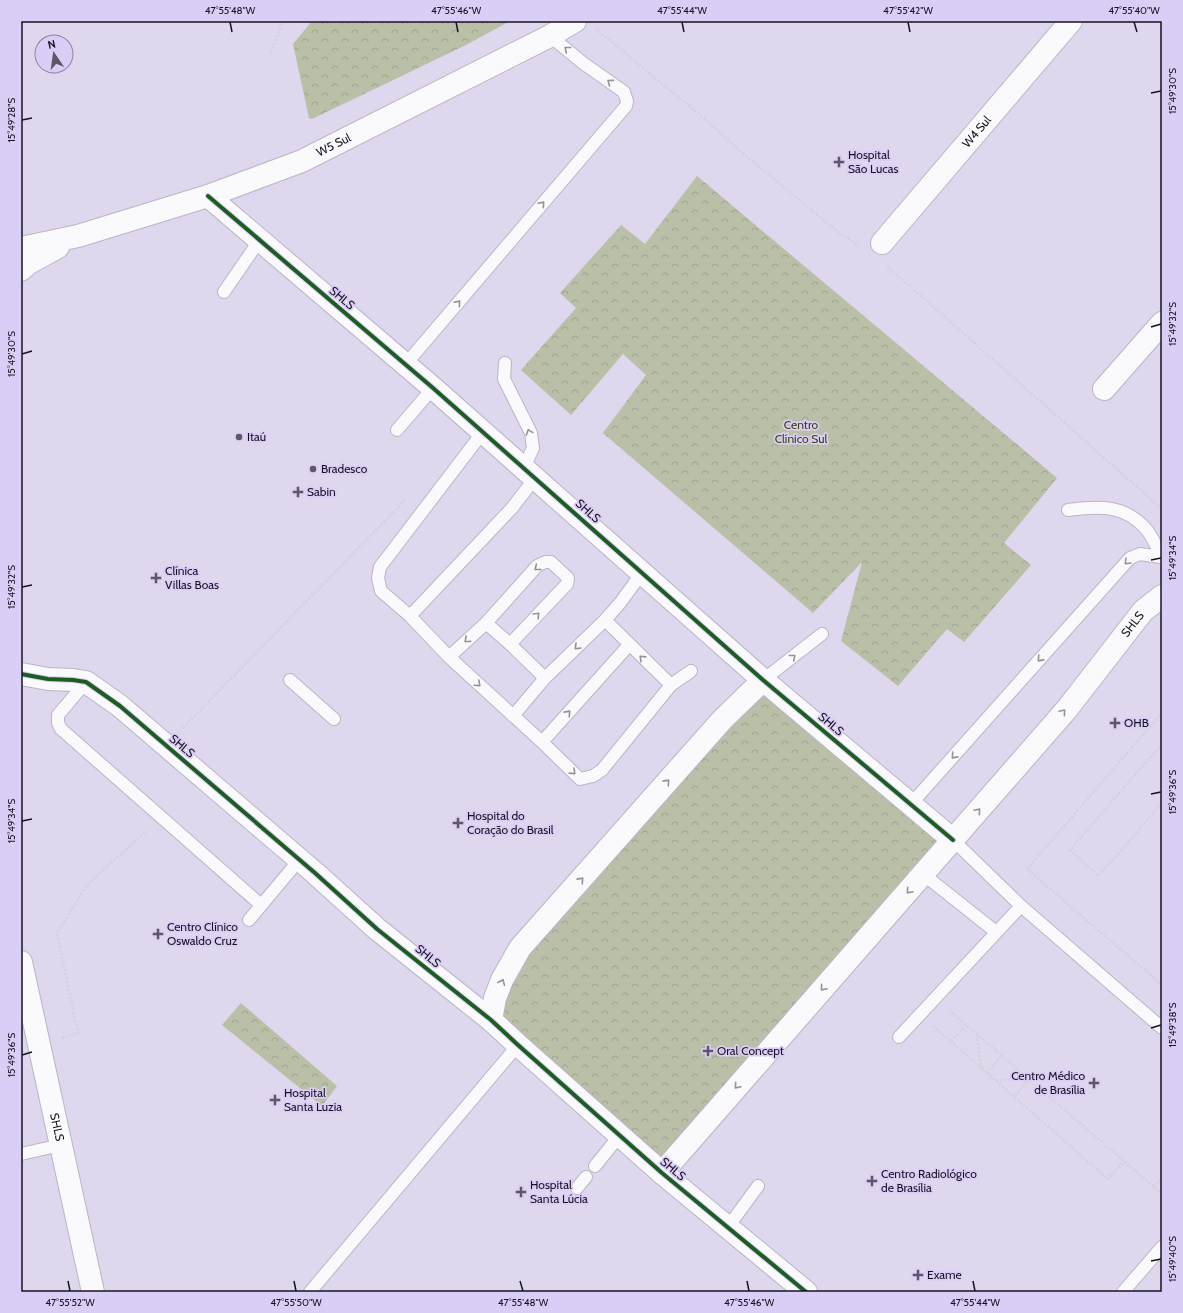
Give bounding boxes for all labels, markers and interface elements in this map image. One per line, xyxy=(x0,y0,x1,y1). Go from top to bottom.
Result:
text: 47°55'48"W xyxy=(205,4,256,17)
text: 47°55'46"W xyxy=(431,4,482,17)
text: 47°55'44"W xyxy=(657,4,708,17)
text: 47°55'42"W xyxy=(883,4,933,17)
text: 47°55'40"W xyxy=(1108,4,1160,17)
north arrow xyxy=(34,34,74,74)
text: N xyxy=(46,37,57,52)
one-way arrow xyxy=(564,47,571,54)
text: 15°49'30"S xyxy=(1166,68,1179,114)
one-way arrow xyxy=(607,79,614,86)
text: 15°49'28"S xyxy=(5,97,18,142)
street label: W4 Sul xyxy=(959,113,994,150)
street label: W5 Sul xyxy=(314,130,353,160)
place label: Hospital São Lucas xyxy=(848,147,898,176)
marker: Hospital São Lucas xyxy=(833,156,845,168)
one-way arrow xyxy=(538,201,545,209)
street label: SHLS xyxy=(327,283,358,313)
one-way arrow xyxy=(453,300,460,307)
text: 15°49'32"S xyxy=(1166,302,1179,346)
text: 15°49'30"S xyxy=(5,331,18,377)
park label: Centro Clínico Sul xyxy=(775,417,828,446)
one-way arrow xyxy=(526,428,534,435)
place label: Itaú xyxy=(247,429,266,444)
marker: Itaú xyxy=(234,432,244,442)
place label: Bradesco xyxy=(321,461,368,476)
marker: Bradesco xyxy=(308,464,318,474)
place label: Sabin xyxy=(307,484,336,499)
marker: Sabin xyxy=(292,486,304,498)
street label: SHLS xyxy=(573,496,604,526)
text: 15°49'34"S xyxy=(1166,536,1179,580)
one-way arrow xyxy=(1124,557,1132,565)
place label: Clínica Villas Boas xyxy=(165,563,219,592)
one-way arrow xyxy=(535,563,542,570)
text: 15°49'32"S xyxy=(5,565,18,609)
marker: Clínica Villas Boas xyxy=(150,572,162,584)
street label: SHLS xyxy=(1118,608,1147,640)
one-way arrow xyxy=(532,613,539,620)
one-way arrow xyxy=(465,635,472,642)
one-way arrow xyxy=(574,643,582,650)
one-way arrow xyxy=(788,654,795,661)
one-way arrow xyxy=(1038,654,1045,661)
one-way arrow xyxy=(640,656,647,663)
one-way arrow xyxy=(473,679,480,686)
street label: SHLS xyxy=(816,709,847,739)
one-way arrow xyxy=(563,710,571,718)
one-way arrow xyxy=(1059,710,1066,717)
place label: OHB xyxy=(1124,715,1149,730)
marker: OHB xyxy=(1109,717,1121,729)
street label: SHLS xyxy=(167,731,198,761)
one-way arrow xyxy=(951,751,958,758)
one-way arrow xyxy=(568,767,576,775)
text: 15°49'36"S xyxy=(1166,770,1179,814)
one-way arrow xyxy=(662,780,669,787)
text: 15°49'34"S xyxy=(5,799,18,843)
place label: Hospital do Coração do Brasil xyxy=(467,808,554,837)
one-way arrow xyxy=(974,808,981,816)
marker: Hospital do Coração do Brasil xyxy=(452,817,464,829)
one-way arrow xyxy=(576,877,583,885)
one-way arrow xyxy=(906,886,913,893)
place label: Centro Clínico Oswaldo Cruz xyxy=(167,919,238,948)
marker: Centro Clínico Oswaldo Cruz xyxy=(152,928,164,940)
street label: SHLS xyxy=(413,941,444,970)
one-way arrow xyxy=(497,979,505,986)
one-way arrow xyxy=(821,984,828,991)
text: 15°49'38"S xyxy=(1166,1002,1179,1048)
text: 15°49'36"S xyxy=(5,1033,18,1077)
place label: Oral Concept xyxy=(717,1043,784,1058)
marker: Oral Concept xyxy=(702,1045,714,1057)
place label: Centro Médico de Brasília xyxy=(1011,1068,1085,1097)
marker: Centro Médico de Brasília xyxy=(1088,1077,1100,1089)
one-way arrow xyxy=(735,1082,742,1089)
place label: Hospital Santa Luzia xyxy=(284,1085,342,1114)
marker: Hospital Santa Luzia xyxy=(269,1094,281,1106)
street label: SHLS xyxy=(47,1111,68,1143)
street label: SHLS xyxy=(658,1154,689,1184)
place label: Centro Radiológico de Brasília xyxy=(881,1166,977,1195)
marker: Centro Radiológico de Brasília xyxy=(866,1175,878,1187)
place label: Hospital Santa Lúcia xyxy=(530,1177,588,1206)
marker: Hospital Santa Lúcia xyxy=(515,1186,527,1198)
text: 15°49'40"S xyxy=(1166,1236,1179,1282)
place label: Exame xyxy=(927,1267,962,1282)
marker: Exame xyxy=(912,1269,924,1281)
text: 47°55'52"W xyxy=(45,1296,95,1309)
text: 47°55'50"W xyxy=(270,1296,322,1309)
text: 47°55'48"W xyxy=(498,1296,549,1309)
text: 47°55'46"W xyxy=(724,1296,775,1309)
text: 47°55'44"W xyxy=(950,1296,1001,1309)

